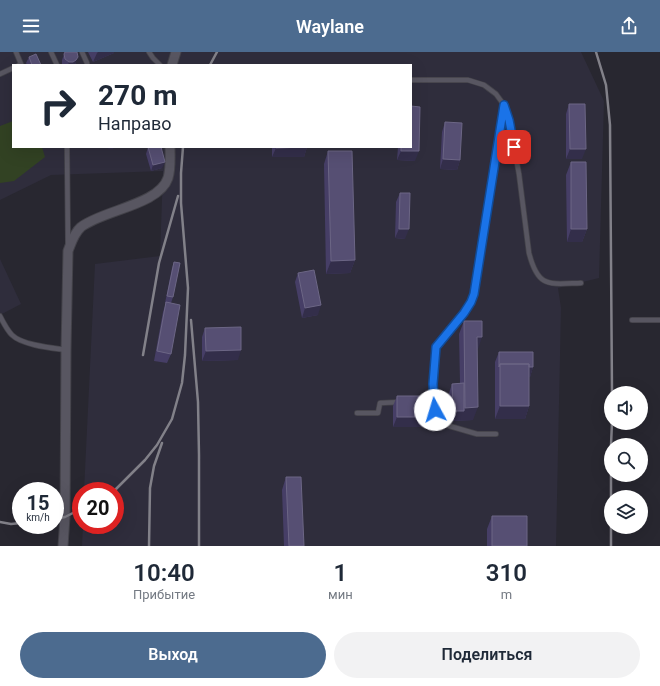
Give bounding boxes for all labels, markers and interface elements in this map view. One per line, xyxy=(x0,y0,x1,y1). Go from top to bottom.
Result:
icon: menu xyxy=(20,15,42,37)
icon: share xyxy=(618,15,640,37)
text: Waylane xyxy=(296,16,364,37)
text: 270 m xyxy=(98,79,177,112)
icon: right xyxy=(32,80,84,132)
text: Направо xyxy=(98,113,171,134)
pin xyxy=(497,130,531,164)
icon: arrive xyxy=(503,136,525,158)
map controls xyxy=(604,386,648,534)
button: sound xyxy=(604,386,648,430)
position arrow xyxy=(414,389,456,431)
button: search xyxy=(604,438,648,482)
speed limit sign: 20 xyxy=(72,482,124,534)
button: layers xyxy=(604,490,648,534)
text: 15 xyxy=(27,491,49,515)
text: km/h xyxy=(26,512,50,523)
text: 10:40 xyxy=(133,559,195,587)
text: 1 xyxy=(334,559,347,587)
text: 310 xyxy=(486,559,527,587)
text: Прибытие xyxy=(133,587,195,602)
text: мин xyxy=(328,587,353,602)
text: m xyxy=(501,587,512,602)
button: Выход xyxy=(20,632,326,678)
button: Поделиться xyxy=(334,632,640,678)

